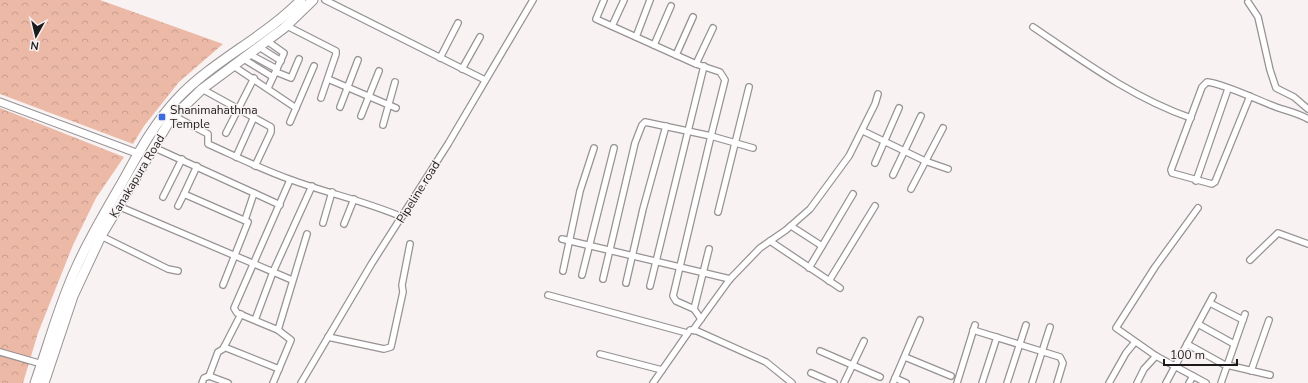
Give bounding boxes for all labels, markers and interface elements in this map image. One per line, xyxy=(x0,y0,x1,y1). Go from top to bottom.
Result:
north arrow xyxy=(16,16,56,56)
text: N xyxy=(30,37,40,53)
place label: Shanimahathma Temple xyxy=(170,102,258,132)
marker: Shanimahathma Temple xyxy=(157,112,167,122)
street label: Kanakapura Road xyxy=(106,131,168,221)
street label: Pipeline road xyxy=(392,158,444,226)
scale bar xyxy=(1164,341,1237,367)
text: 100 m xyxy=(1170,347,1205,363)

